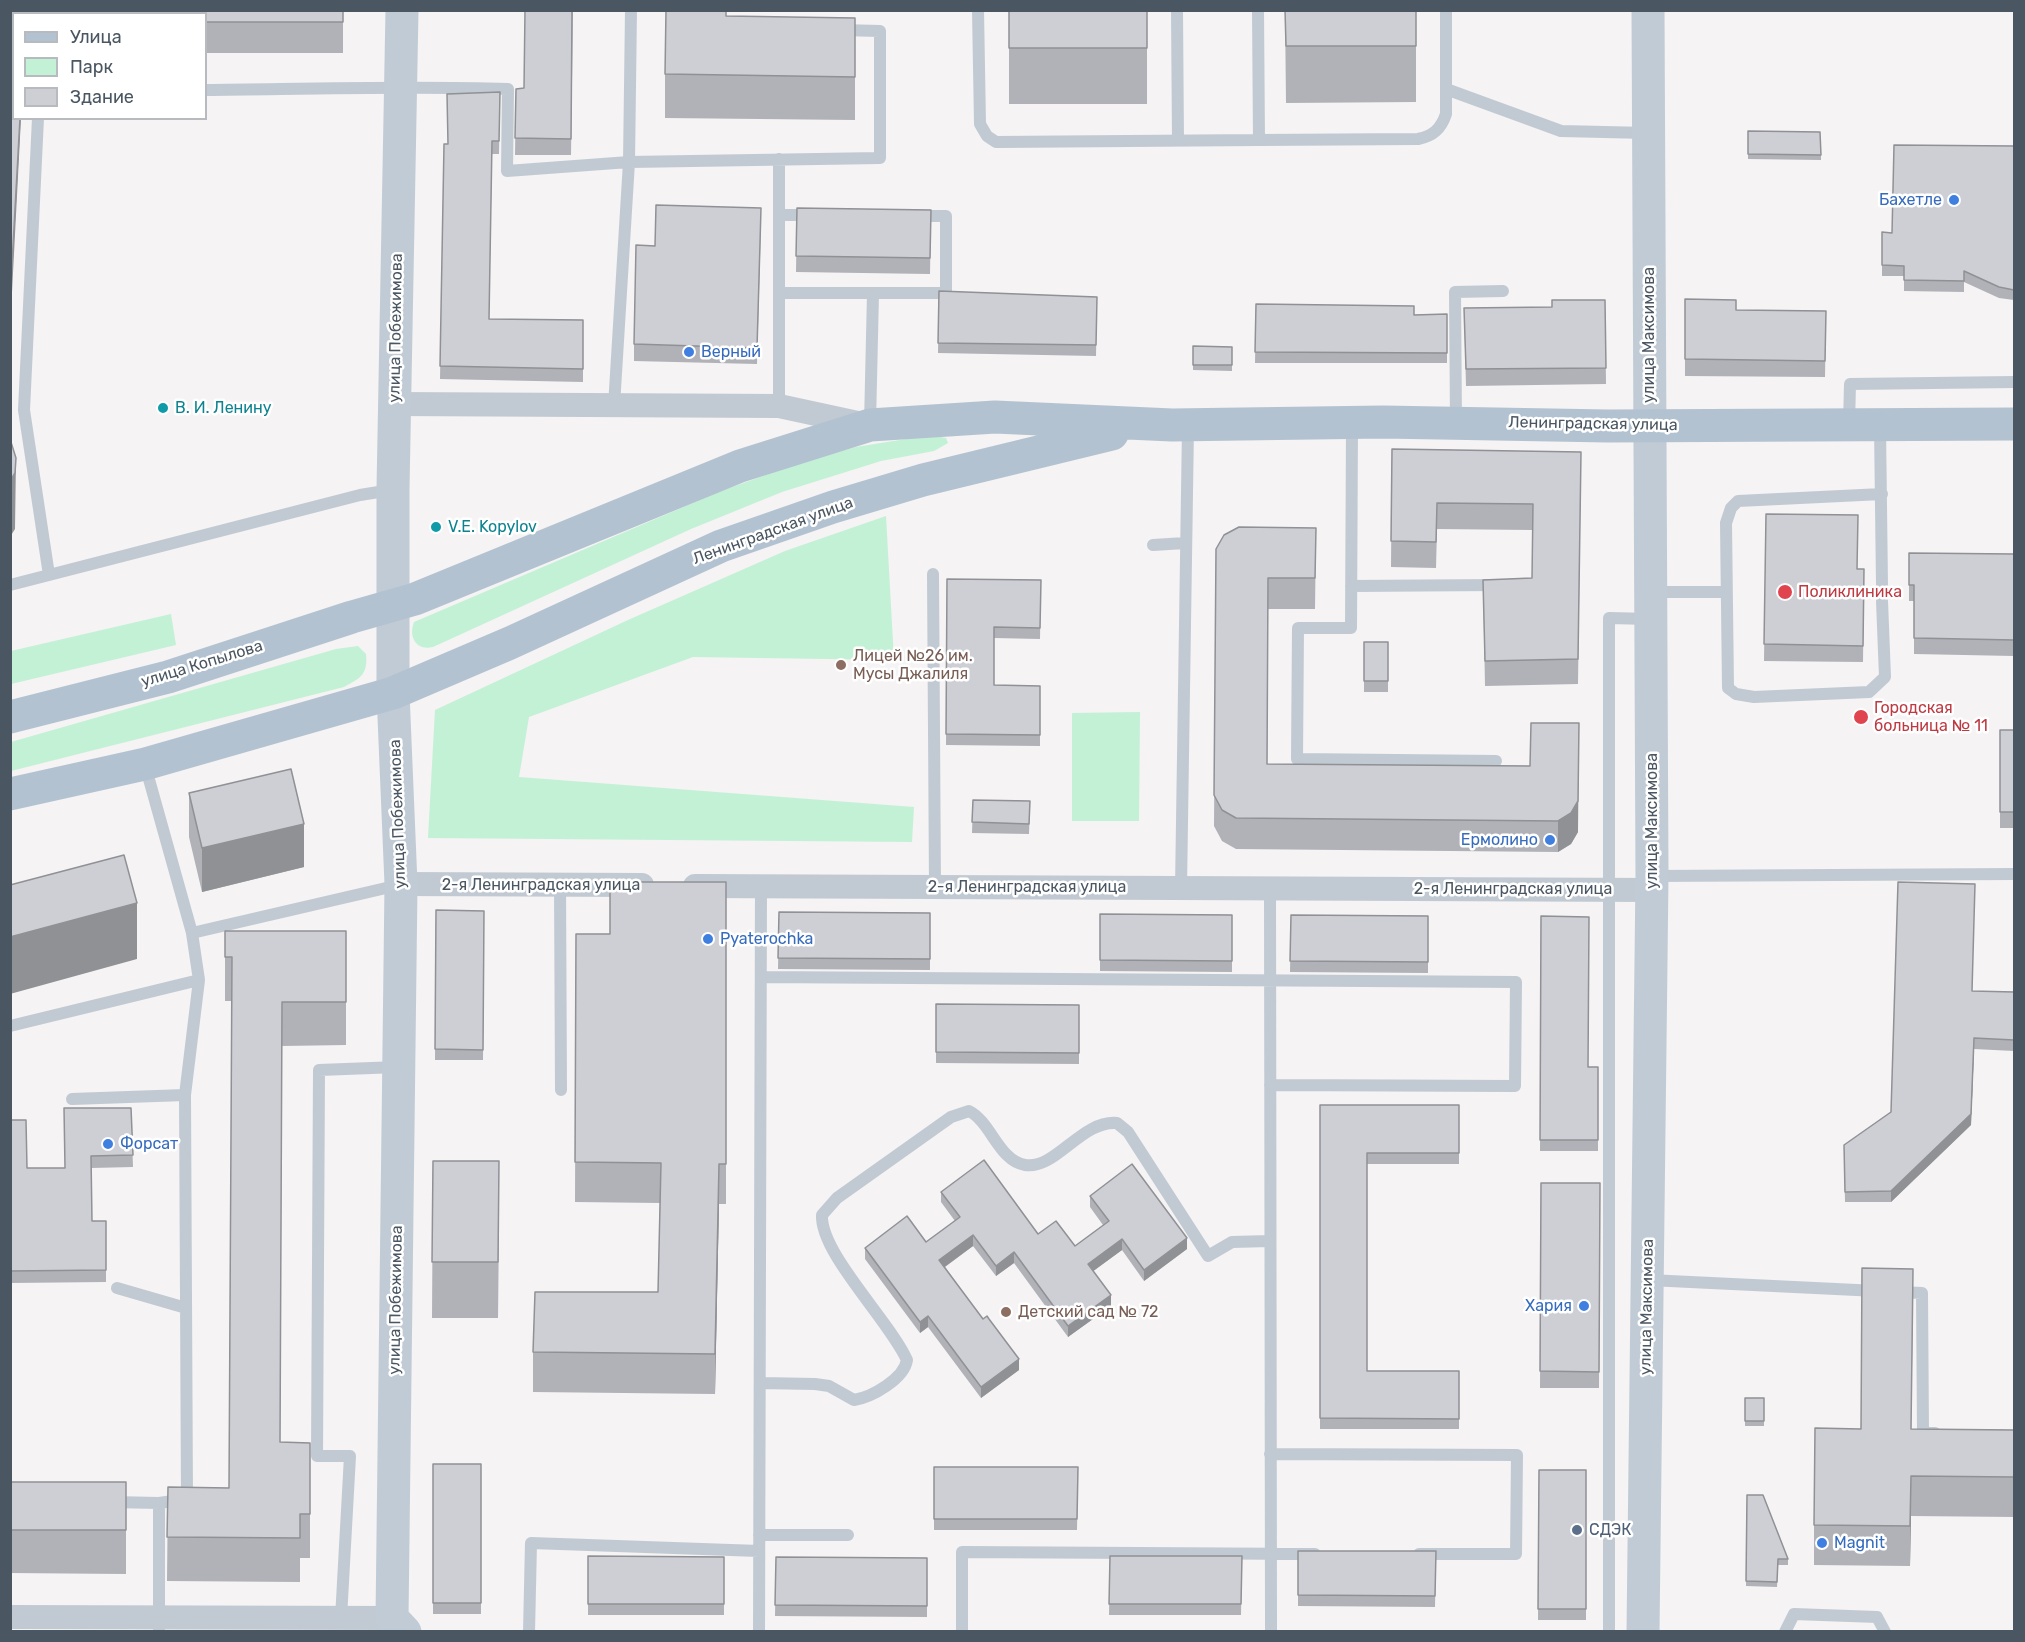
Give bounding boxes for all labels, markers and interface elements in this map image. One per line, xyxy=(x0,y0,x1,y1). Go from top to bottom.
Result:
legend xyxy=(12,12,207,120)
text: Улица xyxy=(70,26,122,48)
text: Парк xyxy=(70,56,113,78)
text: Здание xyxy=(70,86,134,108)
place label: Бахетле xyxy=(1879,190,1942,210)
marker: Бахетле xyxy=(1947,193,1961,207)
street label: улица Побежимова xyxy=(385,253,407,403)
street label: улица Максимова xyxy=(1639,267,1659,403)
place label: Верный xyxy=(701,342,761,362)
marker: Верный xyxy=(682,345,696,359)
place label: В. И. Ленину xyxy=(175,398,272,418)
marker: В. И. Ленину xyxy=(156,401,170,415)
street label: Ленинградская улица xyxy=(1508,413,1678,435)
street label: Ленинградская улица xyxy=(690,493,856,569)
place label: V.E. Kopylov xyxy=(448,517,537,537)
marker: V.E. Kopylov xyxy=(429,520,443,534)
place label: Поликлиника xyxy=(1798,582,1902,602)
marker: Поликлиника xyxy=(1776,583,1794,601)
street label: улица Копылова xyxy=(139,636,265,692)
place label: Лицей №26 им. Мусы Джалиля xyxy=(853,646,973,684)
marker: Лицей №26 им. Мусы Джалиля xyxy=(834,658,848,672)
place label: Городская больница № 11 xyxy=(1874,698,1988,736)
marker: Городская больница № 11 xyxy=(1852,708,1870,726)
street label: улица Побежимова xyxy=(386,739,410,889)
street label: улица Максимова xyxy=(1642,753,1662,889)
place label: Ермолино xyxy=(1461,830,1538,850)
marker: Ермолино xyxy=(1543,833,1557,847)
street label: 2-я Ленинградская улица xyxy=(442,875,640,895)
street label: 2-я Ленинградская улица xyxy=(928,877,1126,897)
street label: 2-я Ленинградская улица xyxy=(1414,879,1612,899)
place label: Pyaterochka xyxy=(720,929,813,949)
marker: Pyaterochka xyxy=(701,932,715,946)
place label: Форсат xyxy=(120,1134,178,1154)
marker: Форсат xyxy=(101,1137,115,1151)
street label: улица Побежимова xyxy=(385,1225,407,1375)
street label: улица Максимова xyxy=(1636,1239,1658,1375)
place label: Хария xyxy=(1525,1296,1572,1316)
marker: Хария xyxy=(1577,1299,1591,1313)
place label: Детский сад № 72 xyxy=(1018,1302,1159,1322)
marker: Детский сад № 72 xyxy=(999,1305,1013,1319)
place label: СДЭК xyxy=(1589,1520,1631,1540)
marker: СДЭК xyxy=(1570,1523,1584,1537)
place label: Magnit xyxy=(1834,1533,1885,1553)
marker: Magnit xyxy=(1815,1536,1829,1550)

